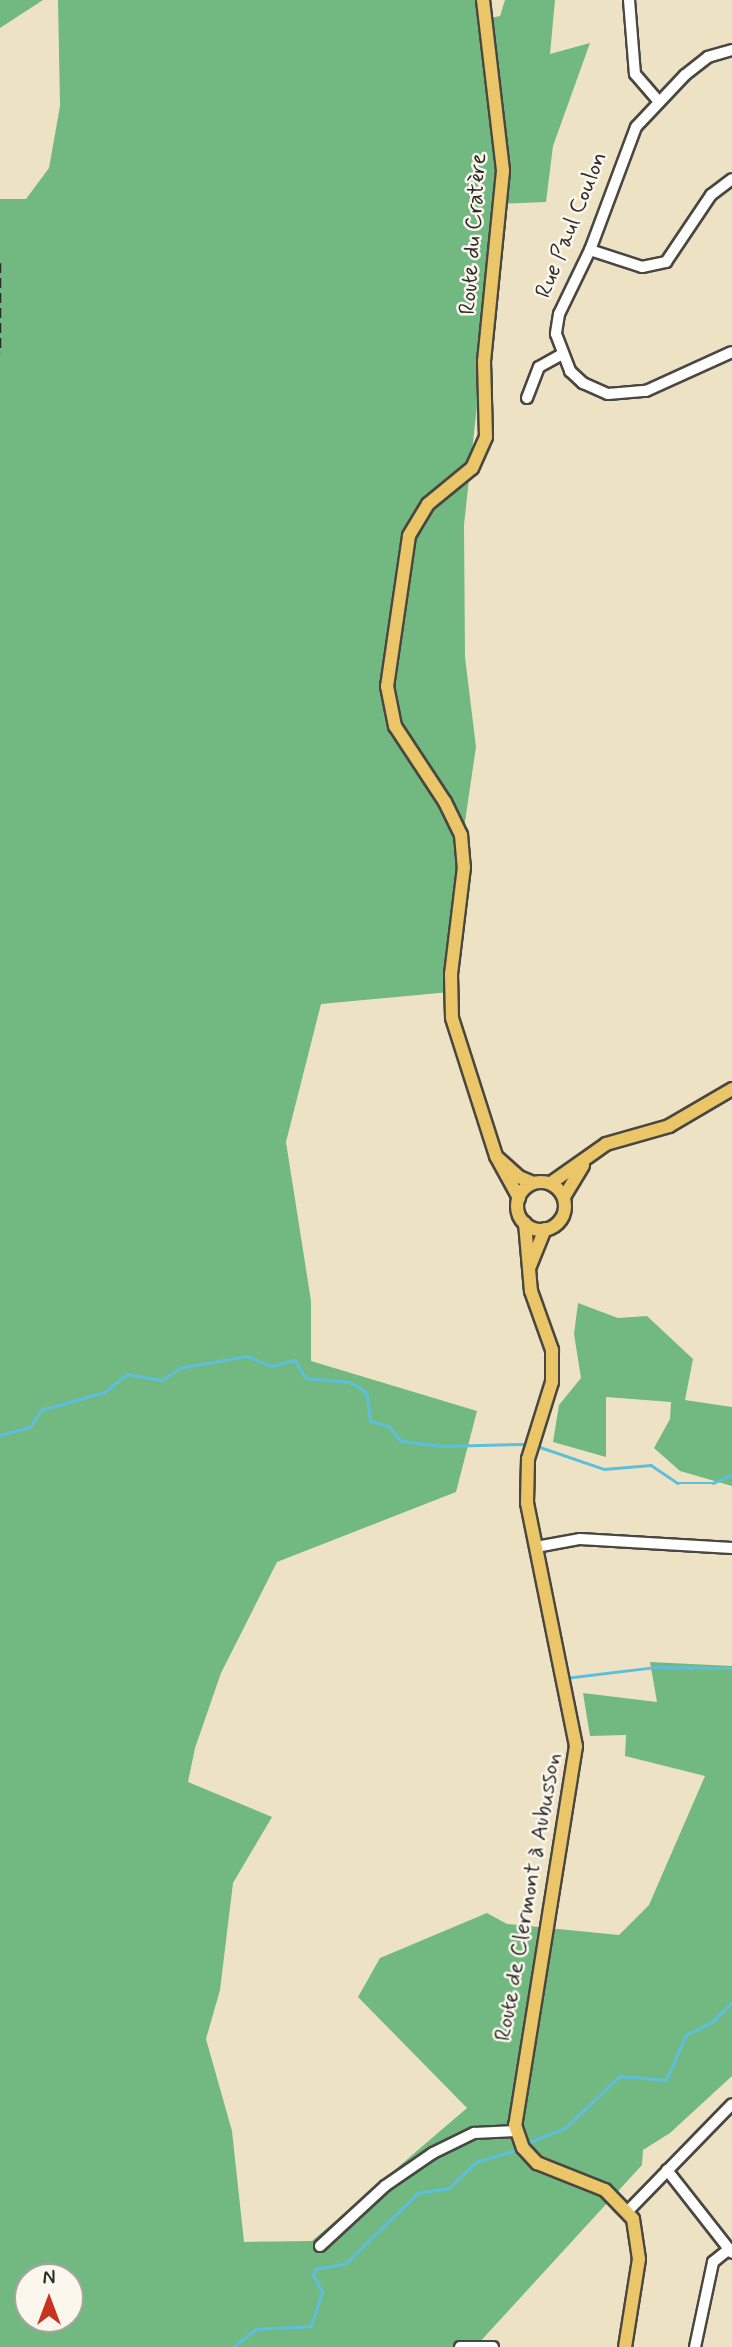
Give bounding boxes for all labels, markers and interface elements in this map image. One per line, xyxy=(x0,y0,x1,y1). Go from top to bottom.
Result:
street label: Rue Paul Coulon xyxy=(531,149,613,301)
street label: Route du Cratère xyxy=(455,152,493,316)
street label: Route de Clermont à Aubusson xyxy=(490,1751,568,2043)
north arrow xyxy=(14,2263,84,2333)
text: N xyxy=(43,2266,55,2291)

